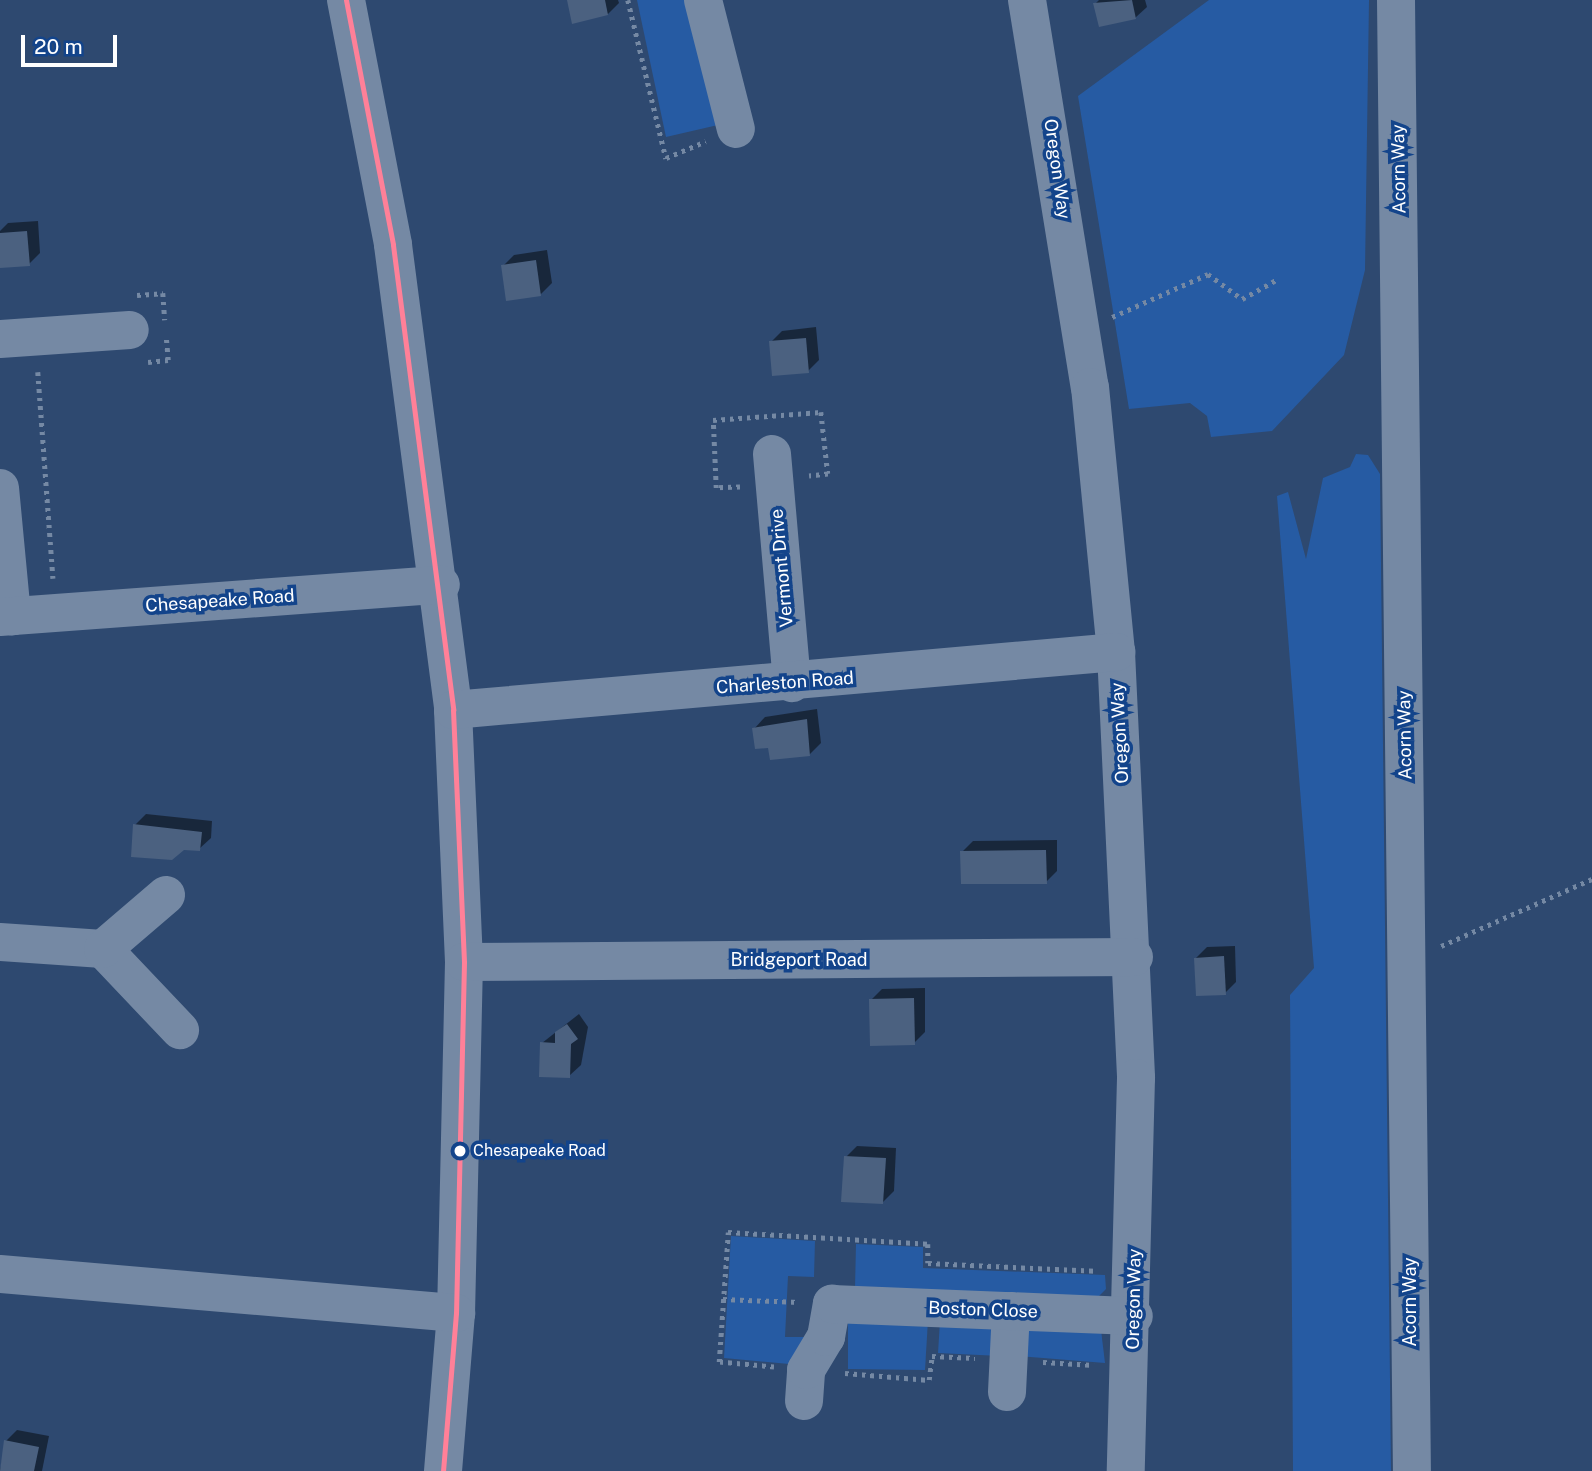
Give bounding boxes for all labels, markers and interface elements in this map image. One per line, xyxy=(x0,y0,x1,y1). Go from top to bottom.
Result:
scale bar xyxy=(24,21,121,65)
text: 20 m xyxy=(34,34,83,59)
street label: Oregon Way xyxy=(1039,117,1075,221)
street label: Acorn Way xyxy=(1387,124,1411,214)
street label: Vermont Drive xyxy=(766,508,798,628)
street label: Chesapeake Road xyxy=(145,585,295,617)
street label: Charleston Road xyxy=(715,667,855,699)
street label: Oregon Way xyxy=(1107,682,1133,784)
street label: Acorn Way xyxy=(1393,690,1417,780)
street label: Bridgeport Road xyxy=(730,949,868,971)
place label: Chesapeake Road xyxy=(473,1141,606,1161)
marker: Chesapeake Road xyxy=(453,1144,467,1158)
street label: Oregon Way xyxy=(1122,1248,1146,1350)
street label: Acorn Way xyxy=(1399,1257,1421,1347)
street label: Boston Close xyxy=(928,1297,1038,1323)

